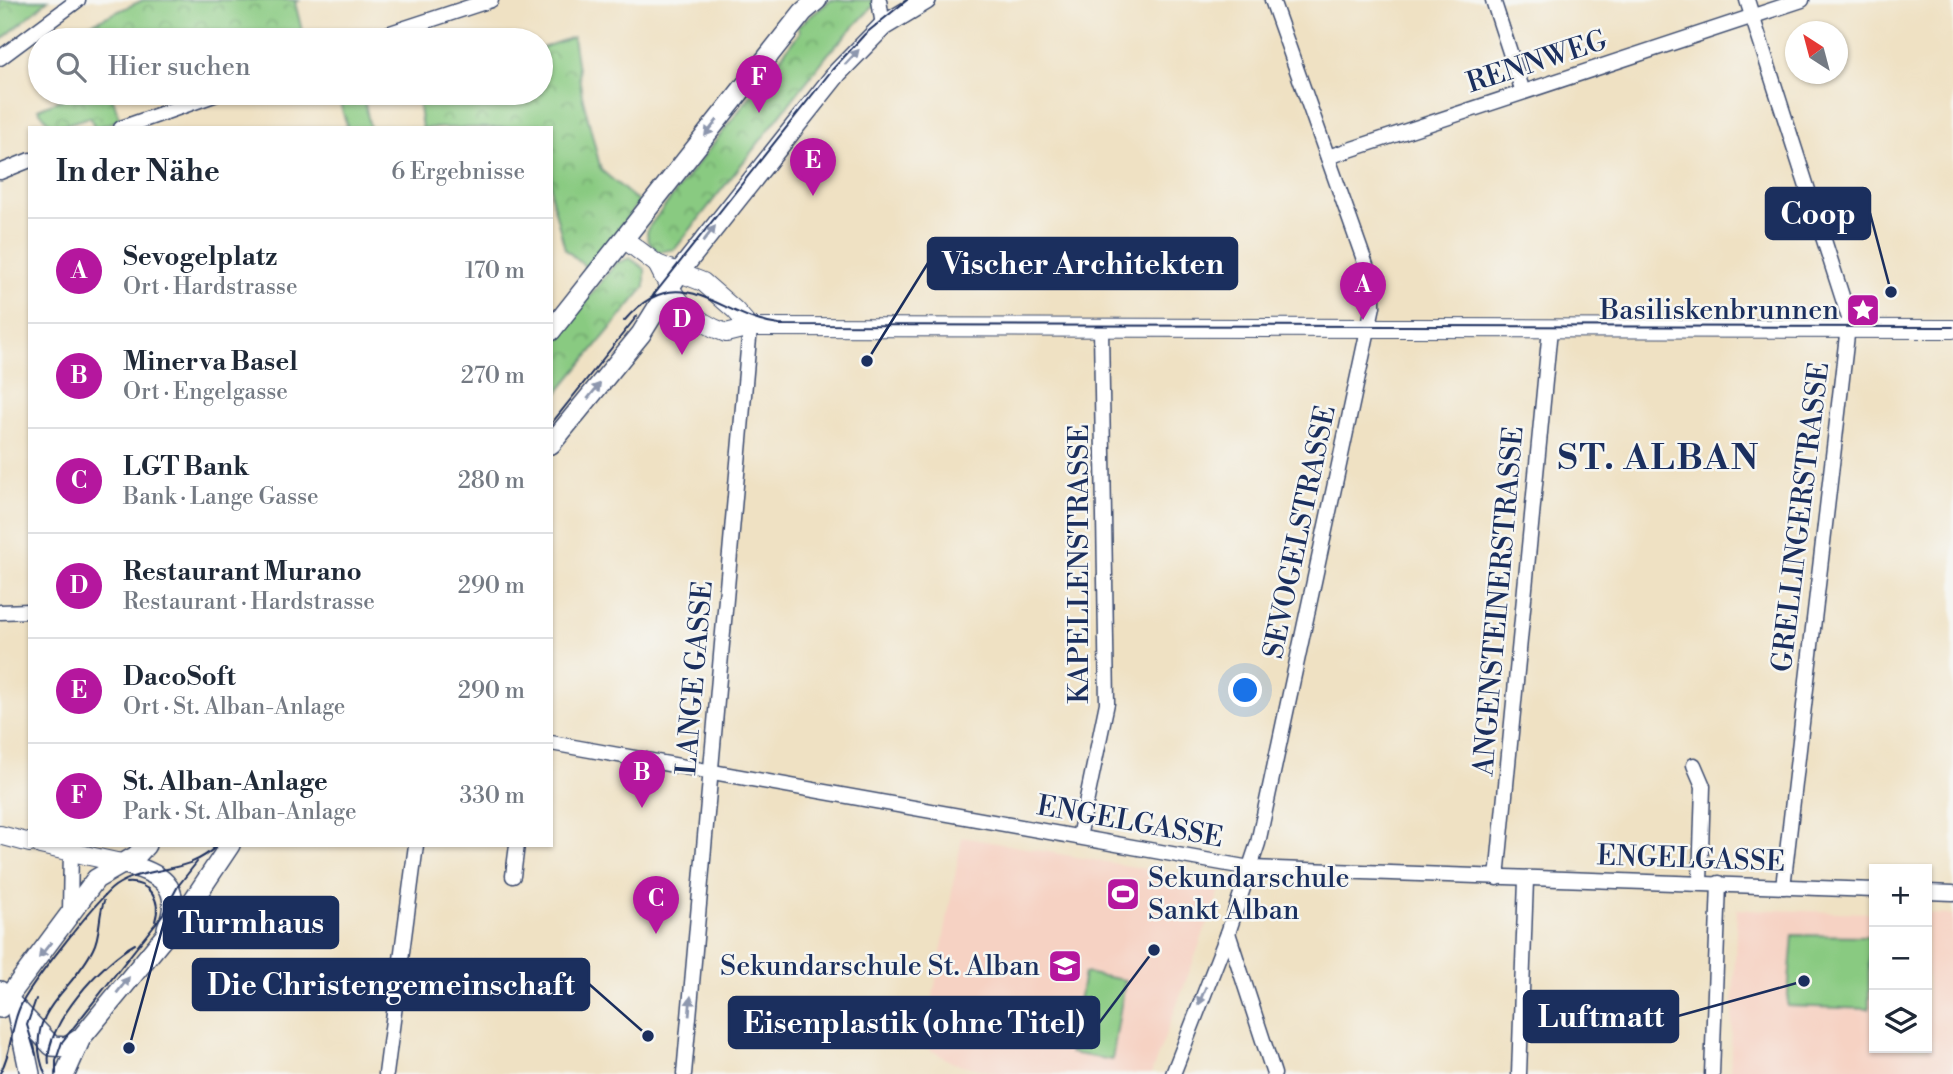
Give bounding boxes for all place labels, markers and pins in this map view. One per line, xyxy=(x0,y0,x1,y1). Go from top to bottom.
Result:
pin: F xyxy=(736,55,782,113)
pin: E xyxy=(790,138,836,196)
callout: Coop xyxy=(1766,188,1870,239)
callout: Vischer Architekten xyxy=(928,238,1237,289)
pin: A xyxy=(1340,262,1386,320)
place icon: Basiliskenbrunnen xyxy=(1844,291,1882,329)
place label: Basiliskenbrunnen xyxy=(1599,293,1839,328)
pin: D xyxy=(659,297,705,355)
pin: B xyxy=(619,750,665,808)
place label: Sekundarschule Sankt Alban xyxy=(1148,861,1350,928)
sports icon: Sekundarschule Sankt Alban xyxy=(1104,875,1142,913)
pin: C xyxy=(633,876,679,934)
callout: Turmhaus xyxy=(164,897,338,948)
school or university icon: Sekundarschule St. Alban xyxy=(1046,947,1084,985)
place label: Sekundarschule St. Alban xyxy=(720,949,1040,984)
callout: Die Christengemeinschaft xyxy=(193,959,589,1010)
callout: Luftmatt xyxy=(1524,991,1678,1042)
callout: Eisenplastik (ohne Titel) xyxy=(729,997,1099,1048)

